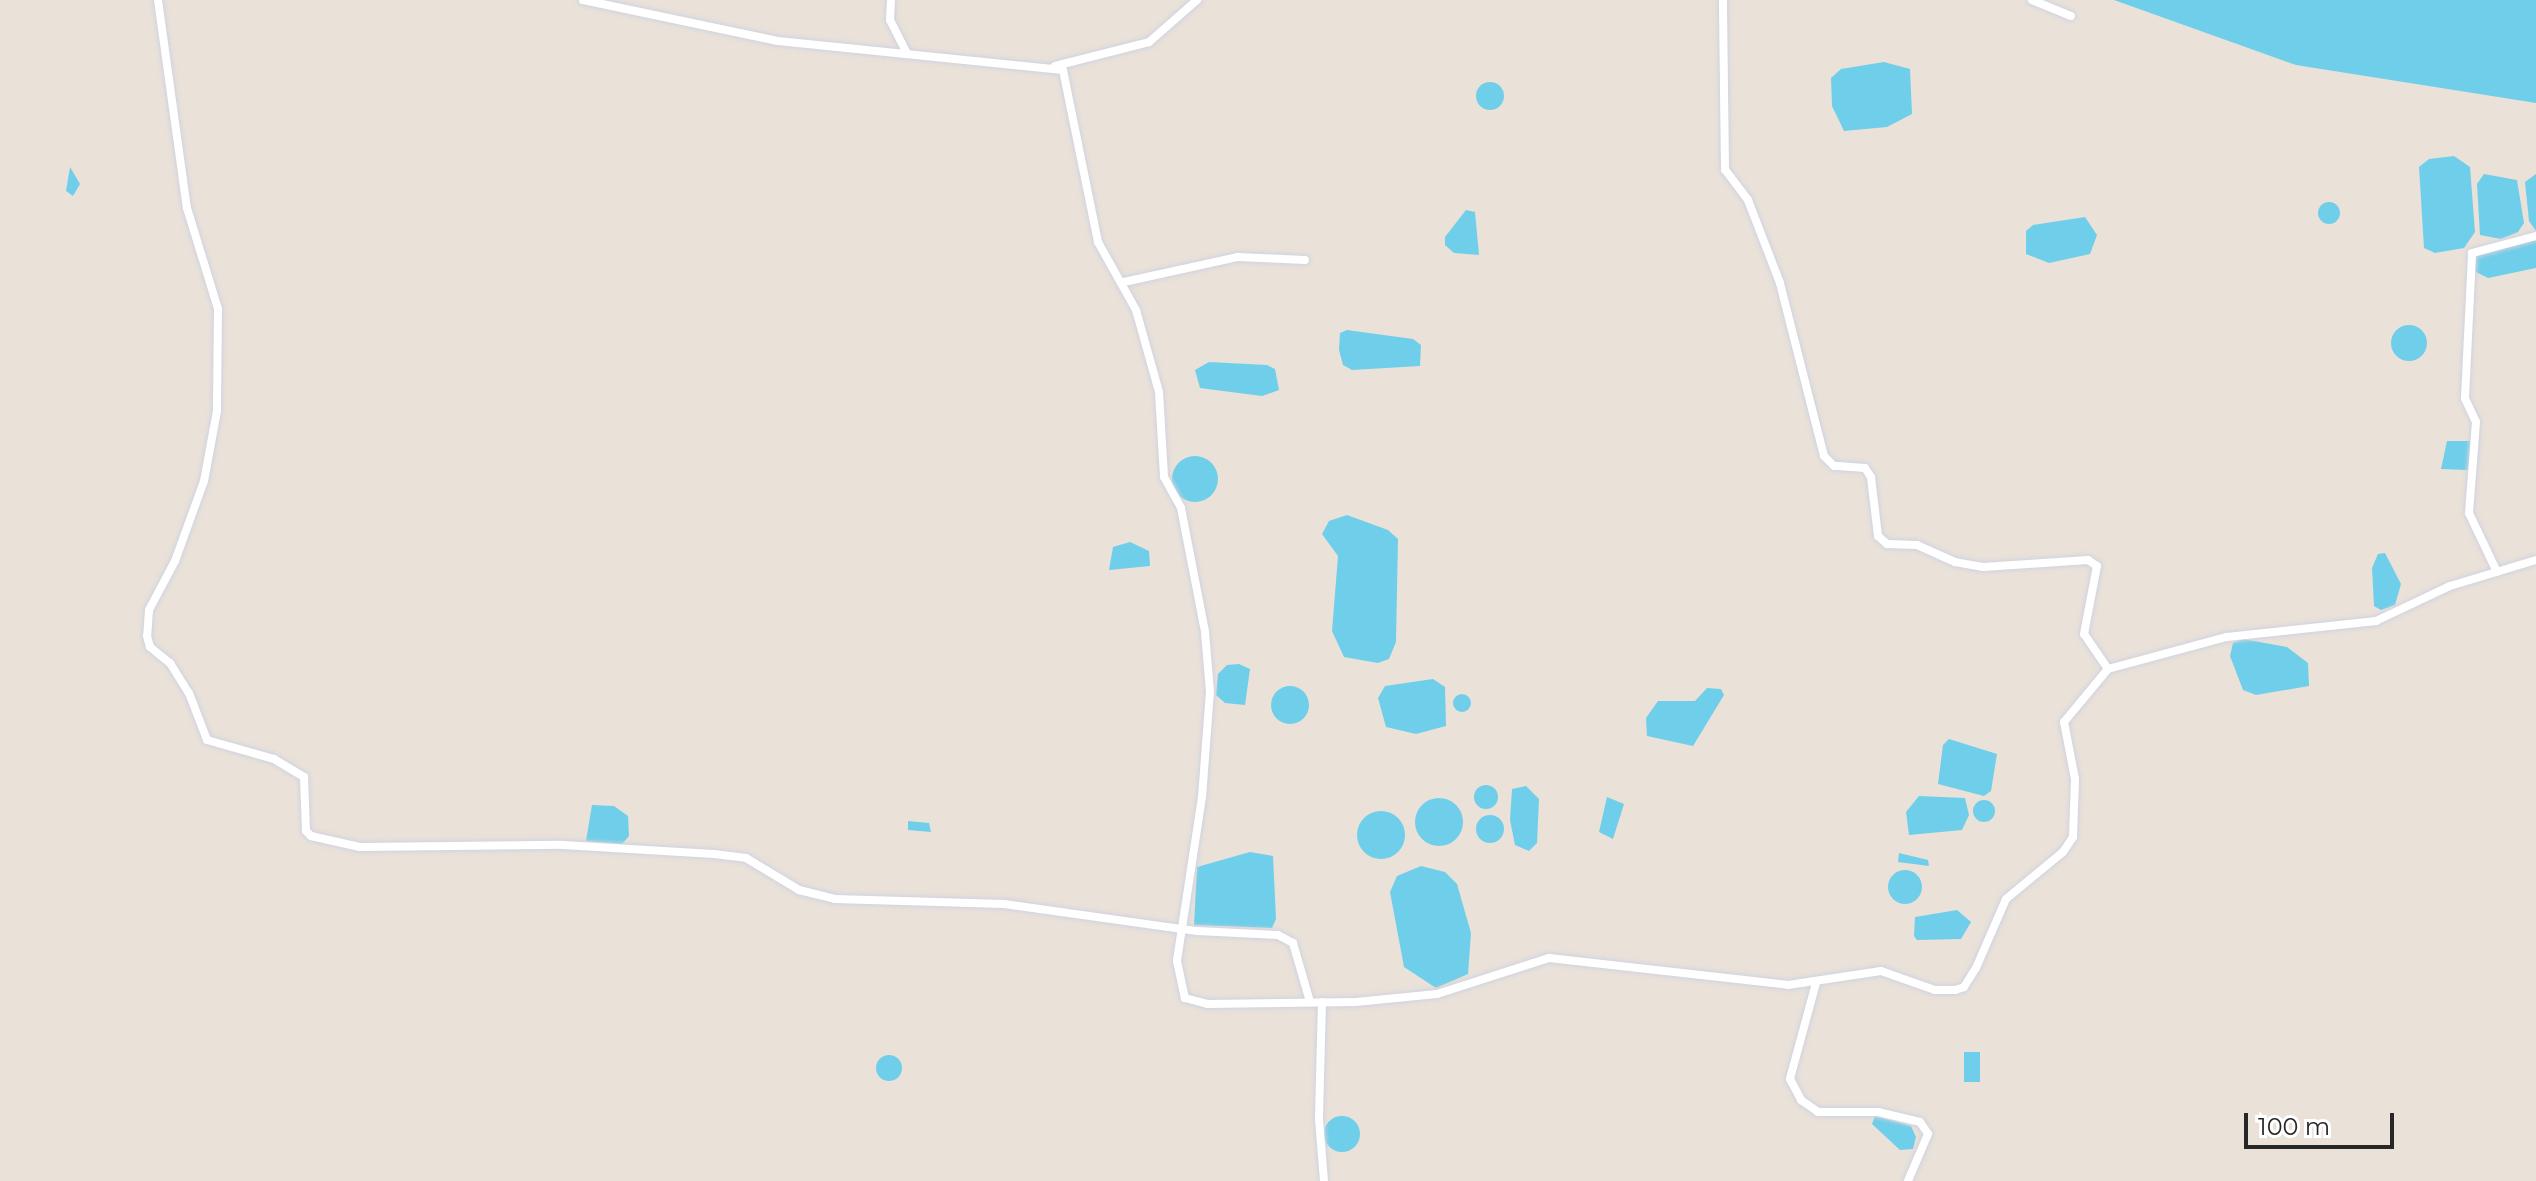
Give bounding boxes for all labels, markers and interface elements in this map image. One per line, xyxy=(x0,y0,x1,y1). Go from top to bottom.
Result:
scale bar xyxy=(2248,1097,2398,1147)
text: 100 m xyxy=(2258,1112,2330,1141)

